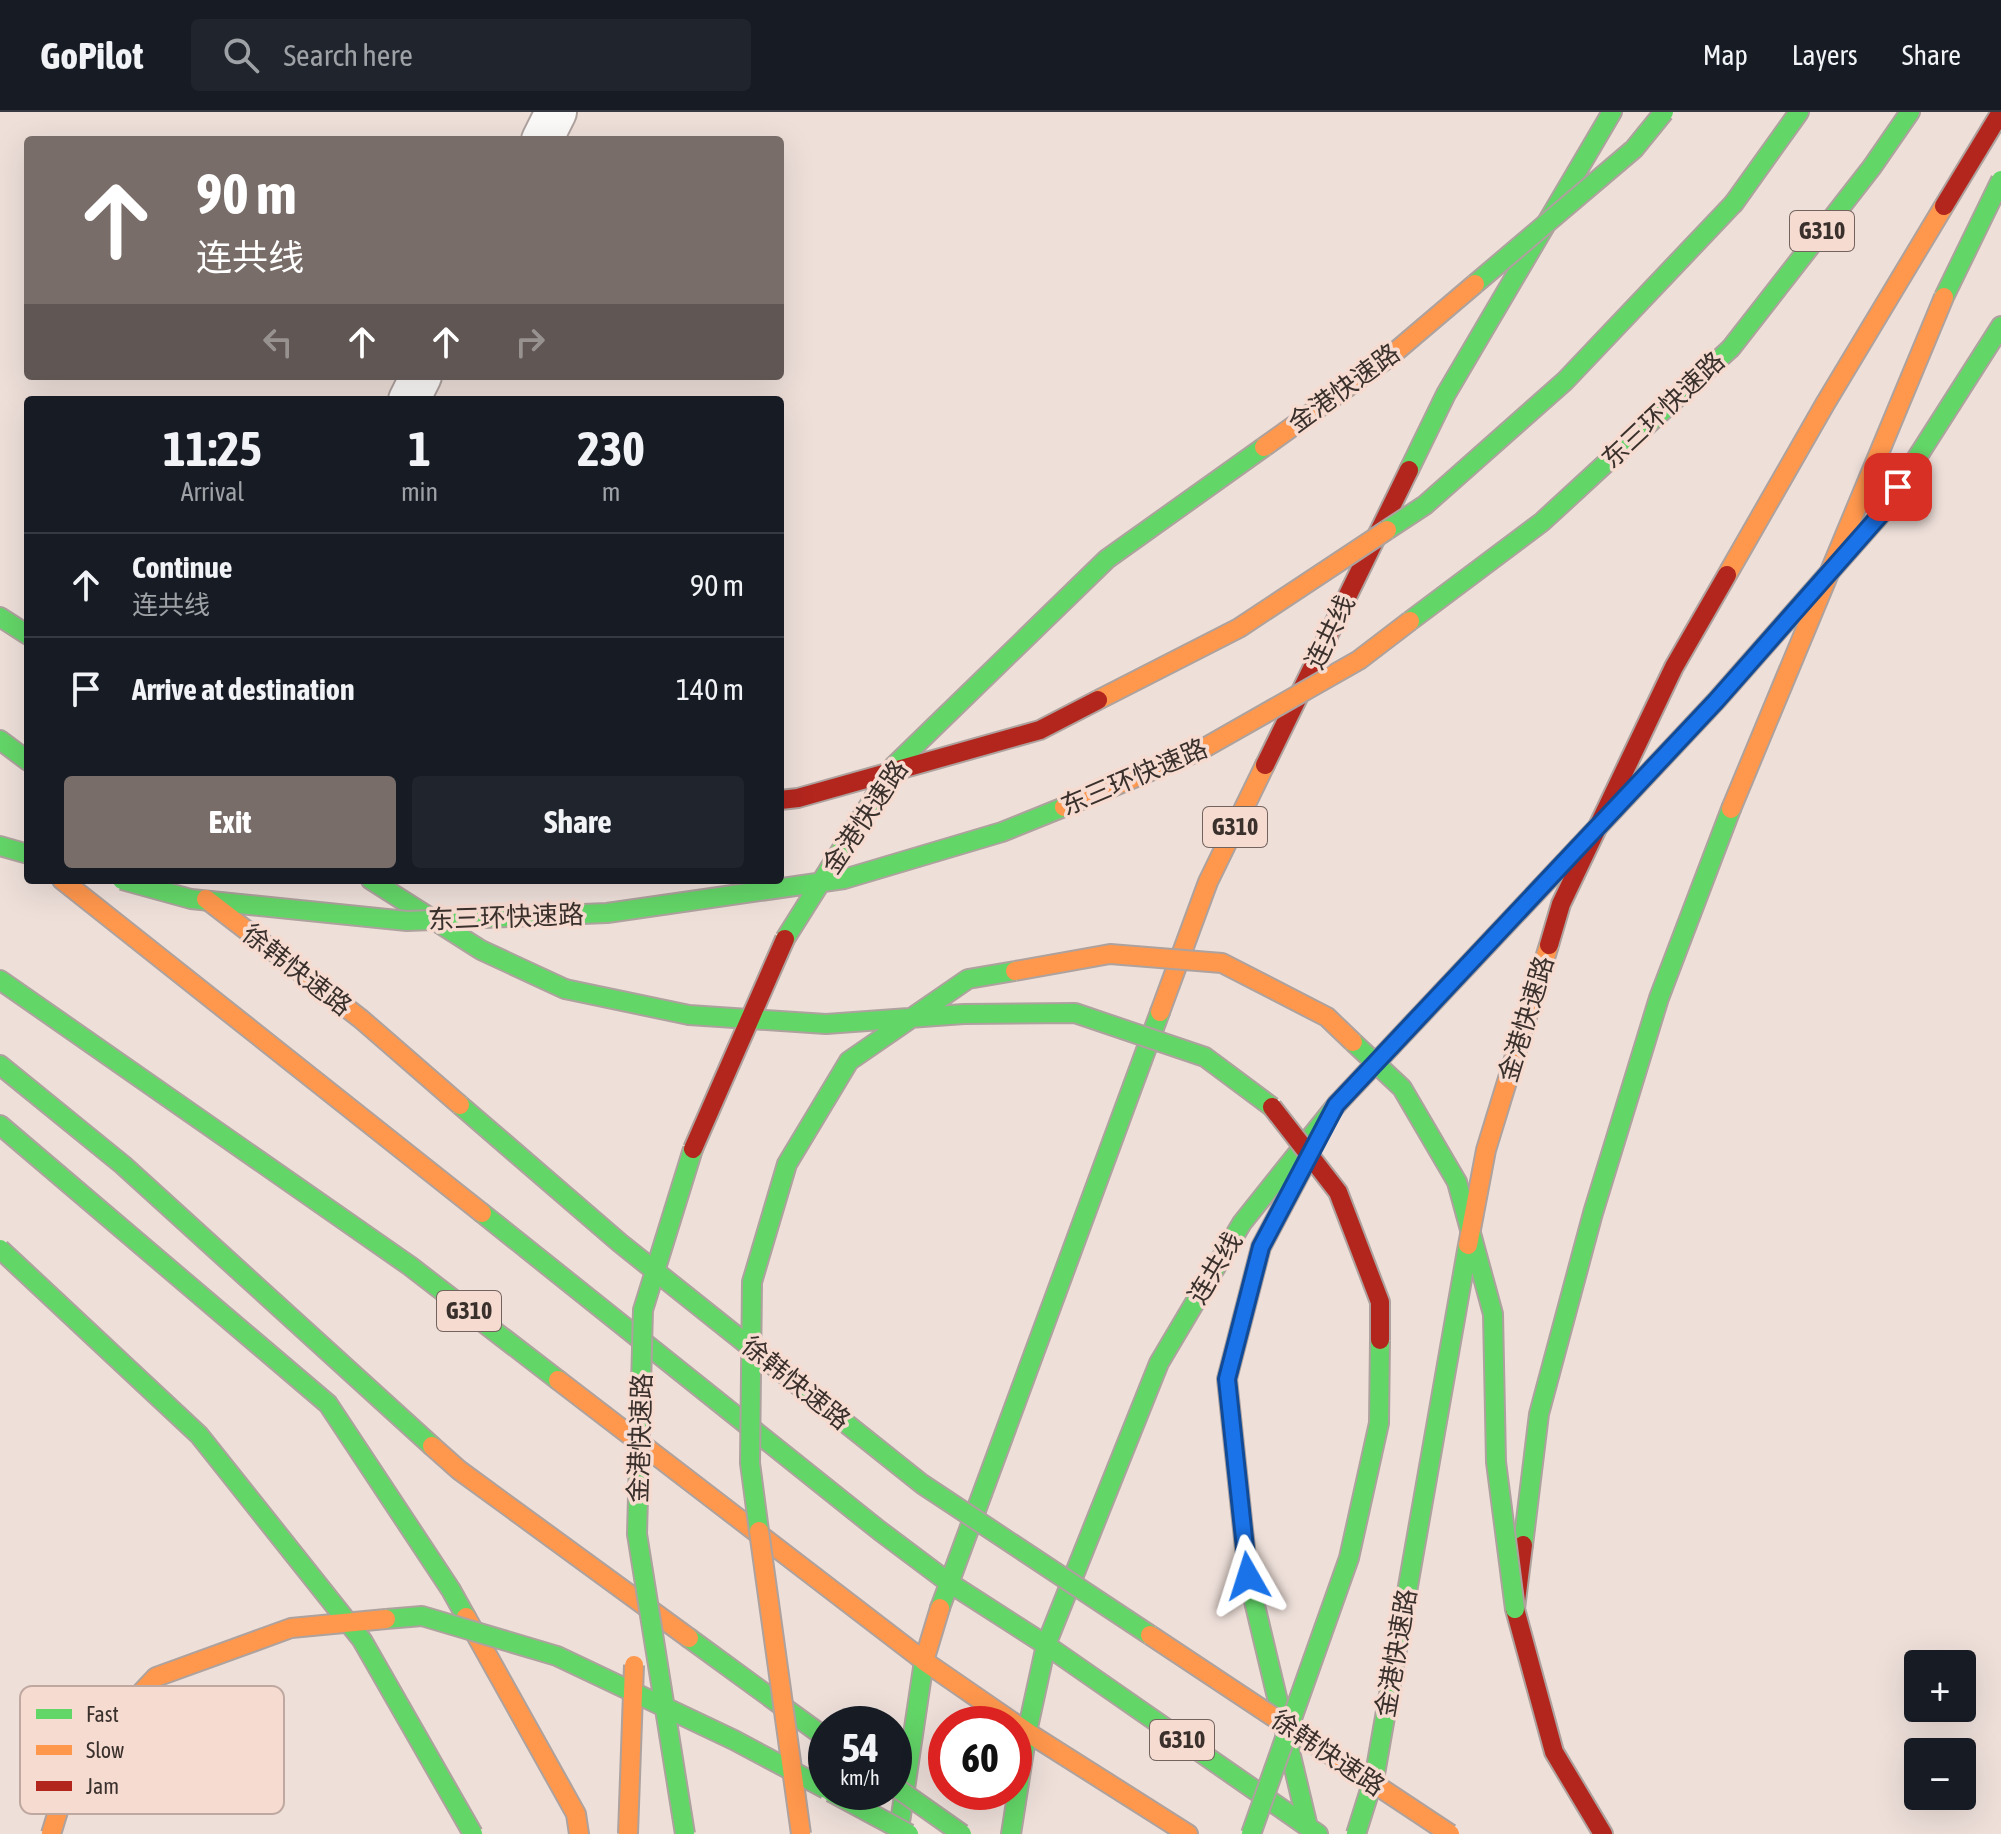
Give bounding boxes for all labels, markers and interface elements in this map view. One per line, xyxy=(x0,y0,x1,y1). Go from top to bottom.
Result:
search box xyxy=(191,19,751,91)
icon: search xyxy=(219,33,263,77)
text: GoPilot xyxy=(40,34,143,77)
text: Search here xyxy=(283,38,413,72)
text: Map xyxy=(1703,39,1748,71)
text: Layers xyxy=(1792,39,1858,71)
text: Share xyxy=(1902,39,1961,71)
text: 90 m xyxy=(196,162,297,226)
icon: ahead xyxy=(64,168,168,272)
road number: G310 xyxy=(1790,211,1854,251)
text: 连共线 xyxy=(196,236,304,278)
icon: left xyxy=(256,320,300,364)
icon: ahead xyxy=(340,320,384,364)
icon: ahead xyxy=(424,320,468,364)
icon: right xyxy=(508,320,552,364)
street label: 金港快速路 xyxy=(1283,338,1405,438)
street label: 东三环快速路 xyxy=(1596,346,1730,474)
text: 11:25 xyxy=(163,421,262,476)
text: 1 xyxy=(408,421,431,476)
text: 230 xyxy=(577,421,645,476)
pin xyxy=(1864,453,1932,521)
icon: arrive xyxy=(1876,465,1920,509)
text: Arrival xyxy=(181,477,244,507)
text: min xyxy=(401,477,438,507)
text: m xyxy=(602,477,620,507)
text: Continue xyxy=(132,550,232,584)
icon: ahead xyxy=(64,563,108,607)
text: 90 m xyxy=(690,568,744,602)
text: 连共线 xyxy=(132,590,210,620)
street label: 连共线 xyxy=(1299,590,1361,674)
icon: arrive xyxy=(64,667,108,711)
text: Arrive at destination xyxy=(132,672,354,706)
text: 140 m xyxy=(676,672,744,706)
street label: 东三环快速路 xyxy=(1056,733,1212,821)
street label: 金港快速路 xyxy=(816,755,914,879)
button: Exit xyxy=(64,776,396,868)
button: Share xyxy=(412,776,744,868)
road number: G310 xyxy=(1203,807,1267,847)
street label: 东三环快速路 xyxy=(428,899,584,935)
street label: 徐韩快速路 xyxy=(237,918,357,1022)
street label: 金港快速路 xyxy=(1493,952,1559,1086)
street label: 连共线 xyxy=(1182,1227,1248,1309)
road number: G310 xyxy=(437,1291,501,1331)
street label: 徐韩快速路 xyxy=(736,1330,856,1436)
street label: 金港快速路 xyxy=(623,1373,657,1503)
position arrow xyxy=(1206,1534,1290,1618)
street label: 金港快速路 xyxy=(1370,1586,1422,1720)
map controls xyxy=(1904,1650,1976,1810)
button: + xyxy=(1904,1650,1976,1722)
legend xyxy=(20,1686,284,1814)
text: Fast xyxy=(86,1701,119,1727)
street label: 徐韩快速路 xyxy=(1266,1704,1390,1802)
speed limit sign: 60 xyxy=(928,1706,1032,1810)
road number: G310 xyxy=(1150,1720,1214,1760)
text: 54 xyxy=(841,1725,879,1770)
text: Slow xyxy=(86,1737,124,1763)
button: − xyxy=(1904,1738,1976,1810)
text: km/h xyxy=(840,1766,880,1789)
text: Jam xyxy=(86,1773,119,1799)

